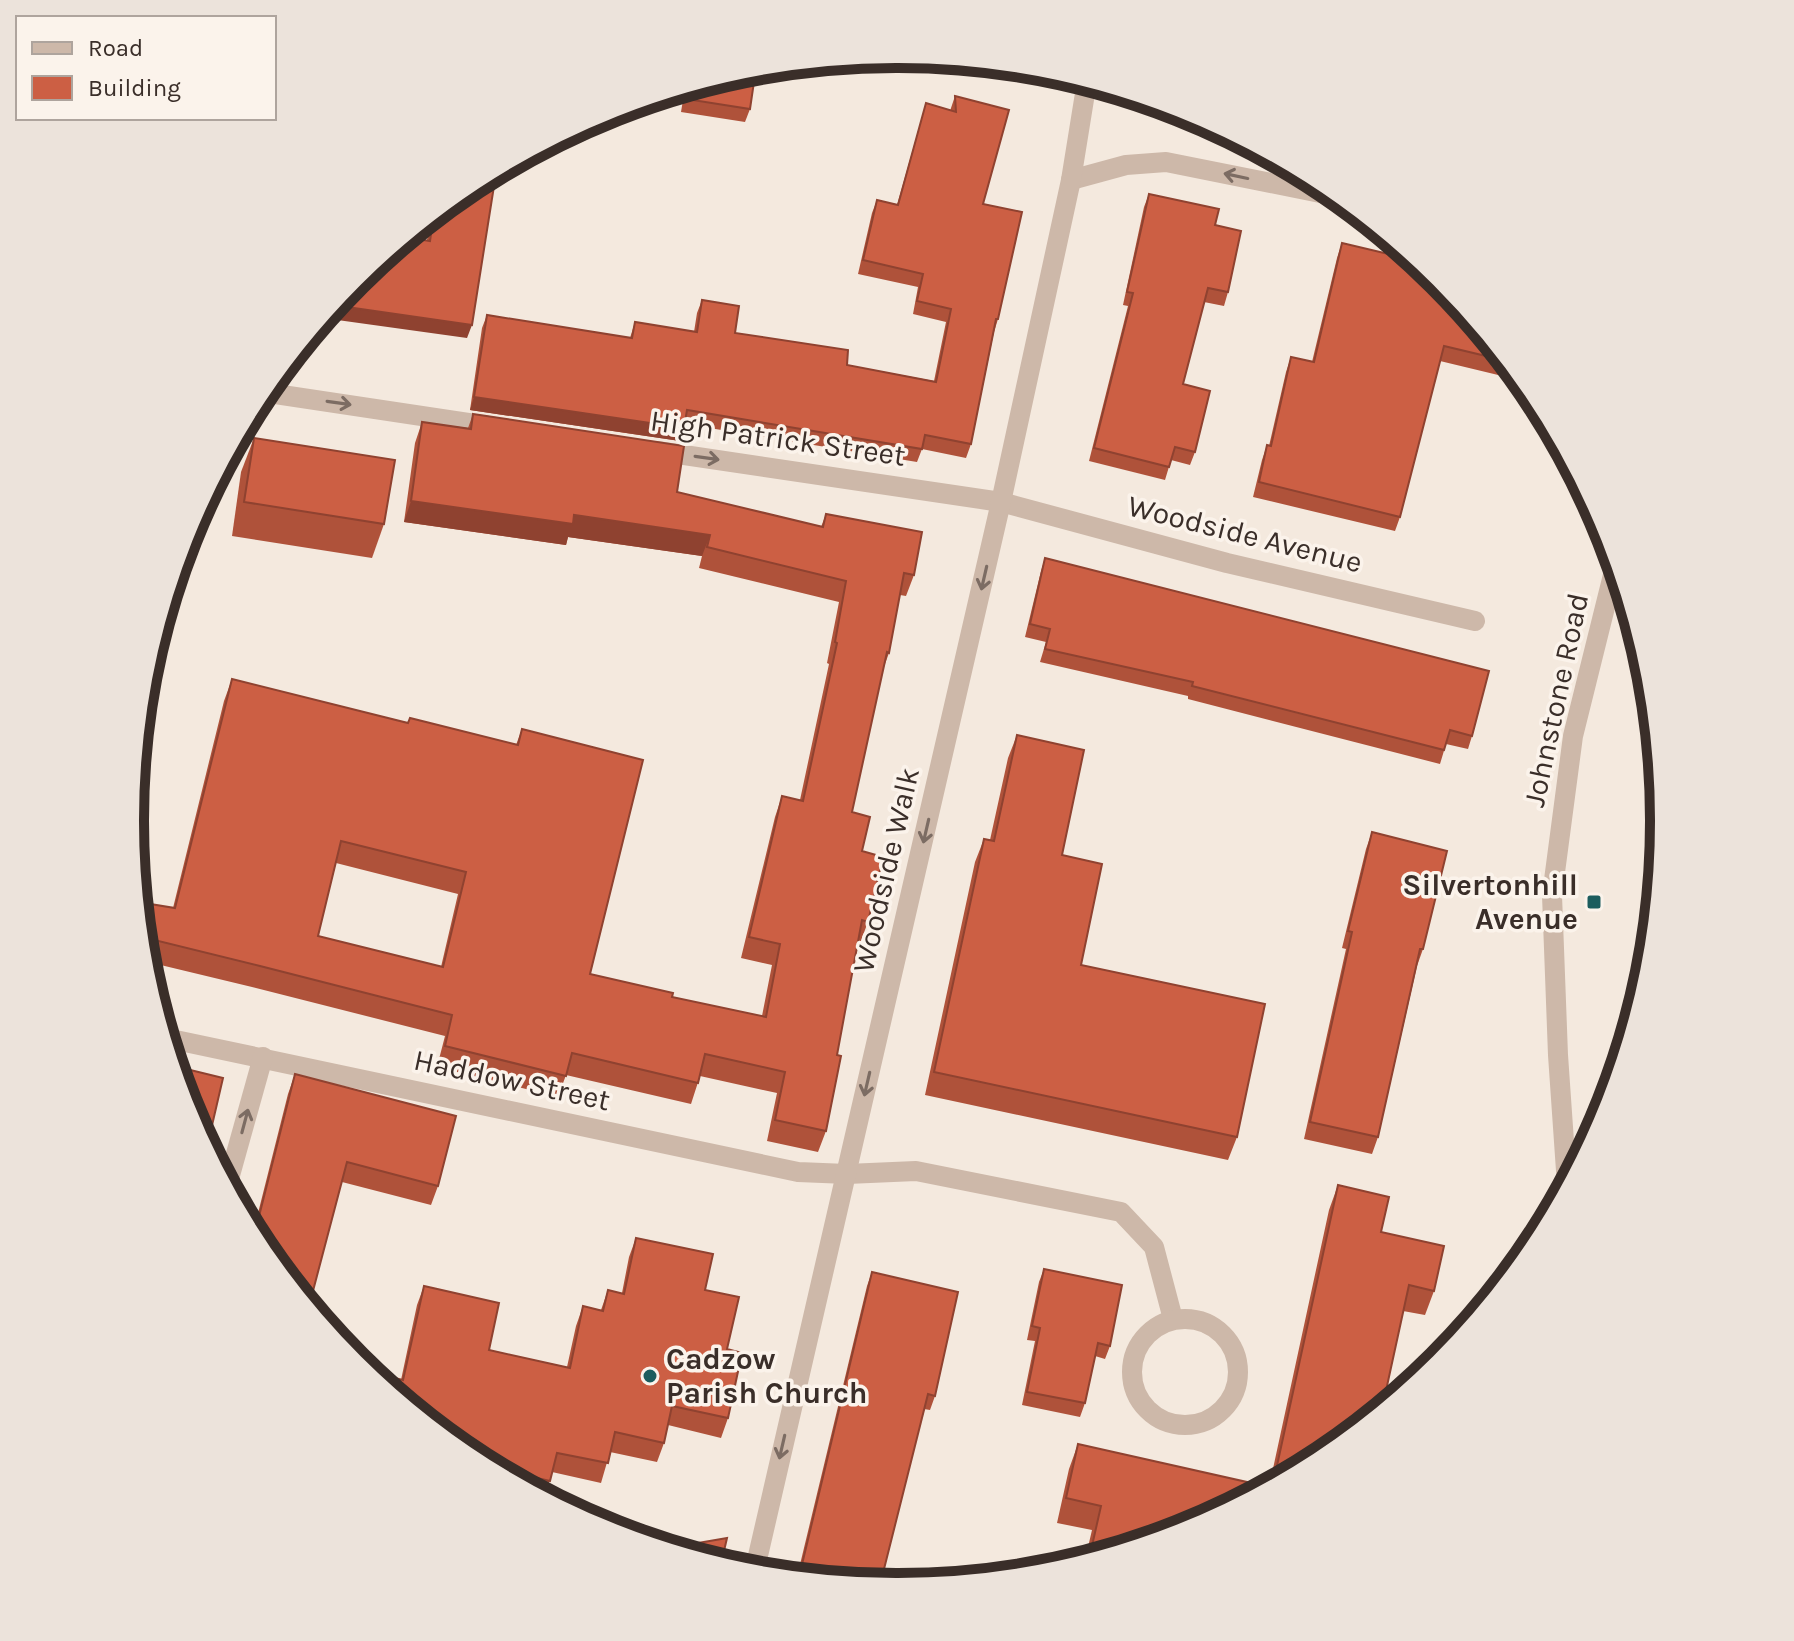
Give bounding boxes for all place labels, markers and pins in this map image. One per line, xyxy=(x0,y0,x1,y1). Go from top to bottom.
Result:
place label: Silvertonhill Avenue xyxy=(1402,867,1578,937)
marker: Silvertonhill Avenue xyxy=(1585,893,1603,911)
place label: Cadzow Parish Church xyxy=(666,1341,868,1411)
marker: Cadzow Parish Church xyxy=(641,1367,659,1385)

